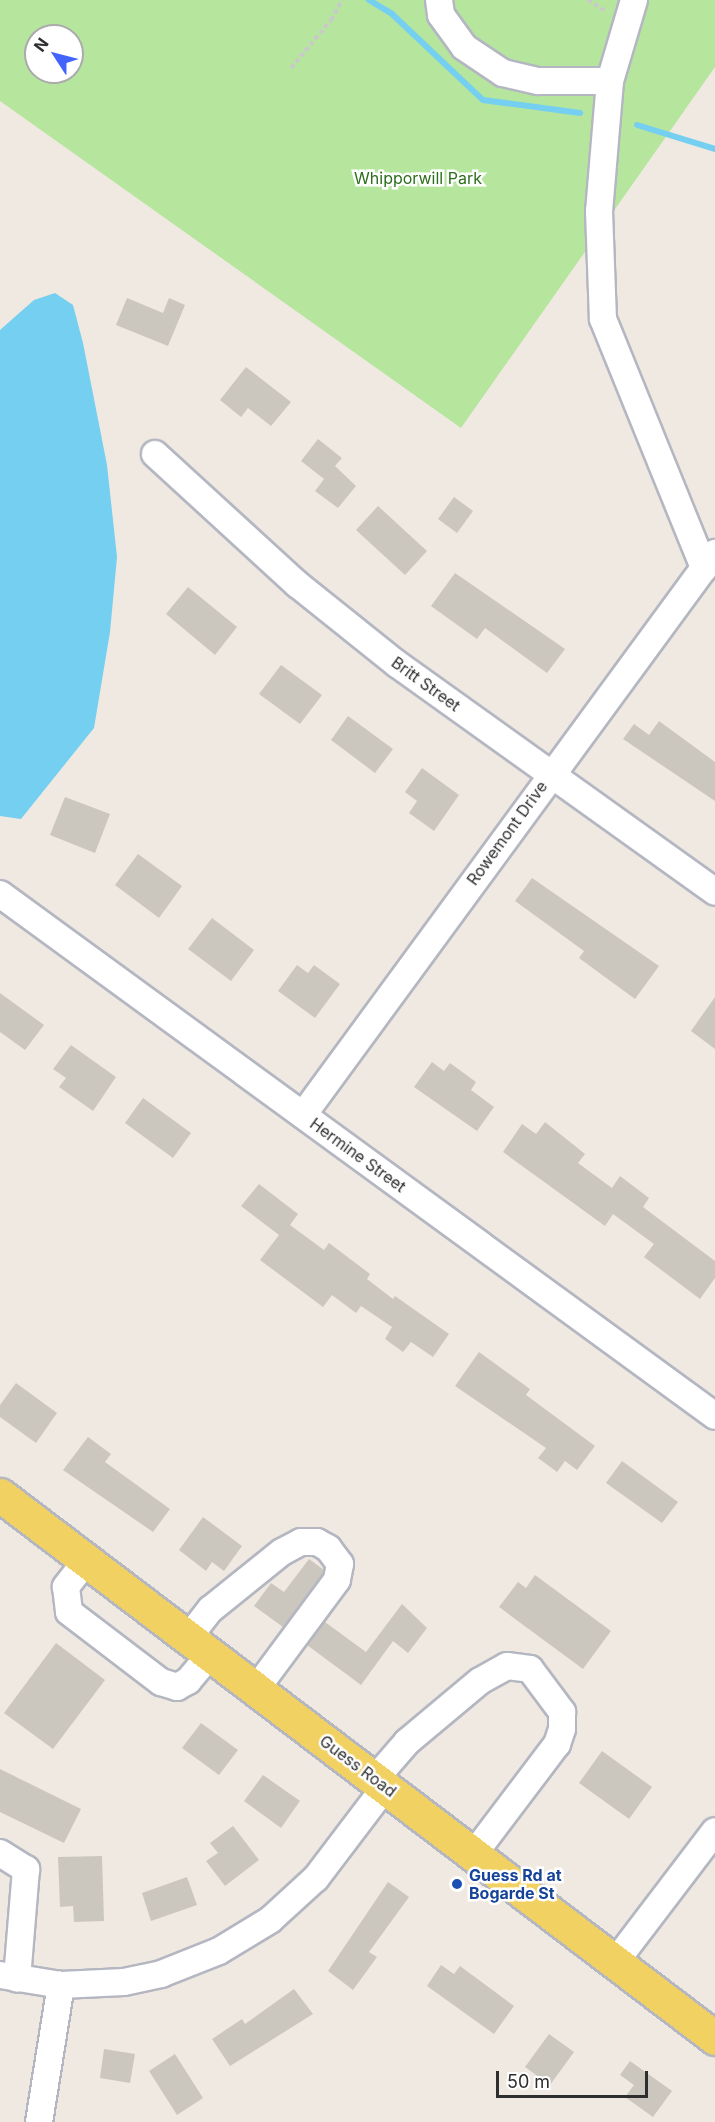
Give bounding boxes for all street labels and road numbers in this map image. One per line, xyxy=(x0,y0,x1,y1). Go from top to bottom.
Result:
street label: Britt Street xyxy=(388,653,464,715)
street label: Rowemont Drive xyxy=(463,777,551,889)
street label: Hermine Street xyxy=(306,1114,410,1196)
street label: Guess Road xyxy=(316,1731,400,1801)

